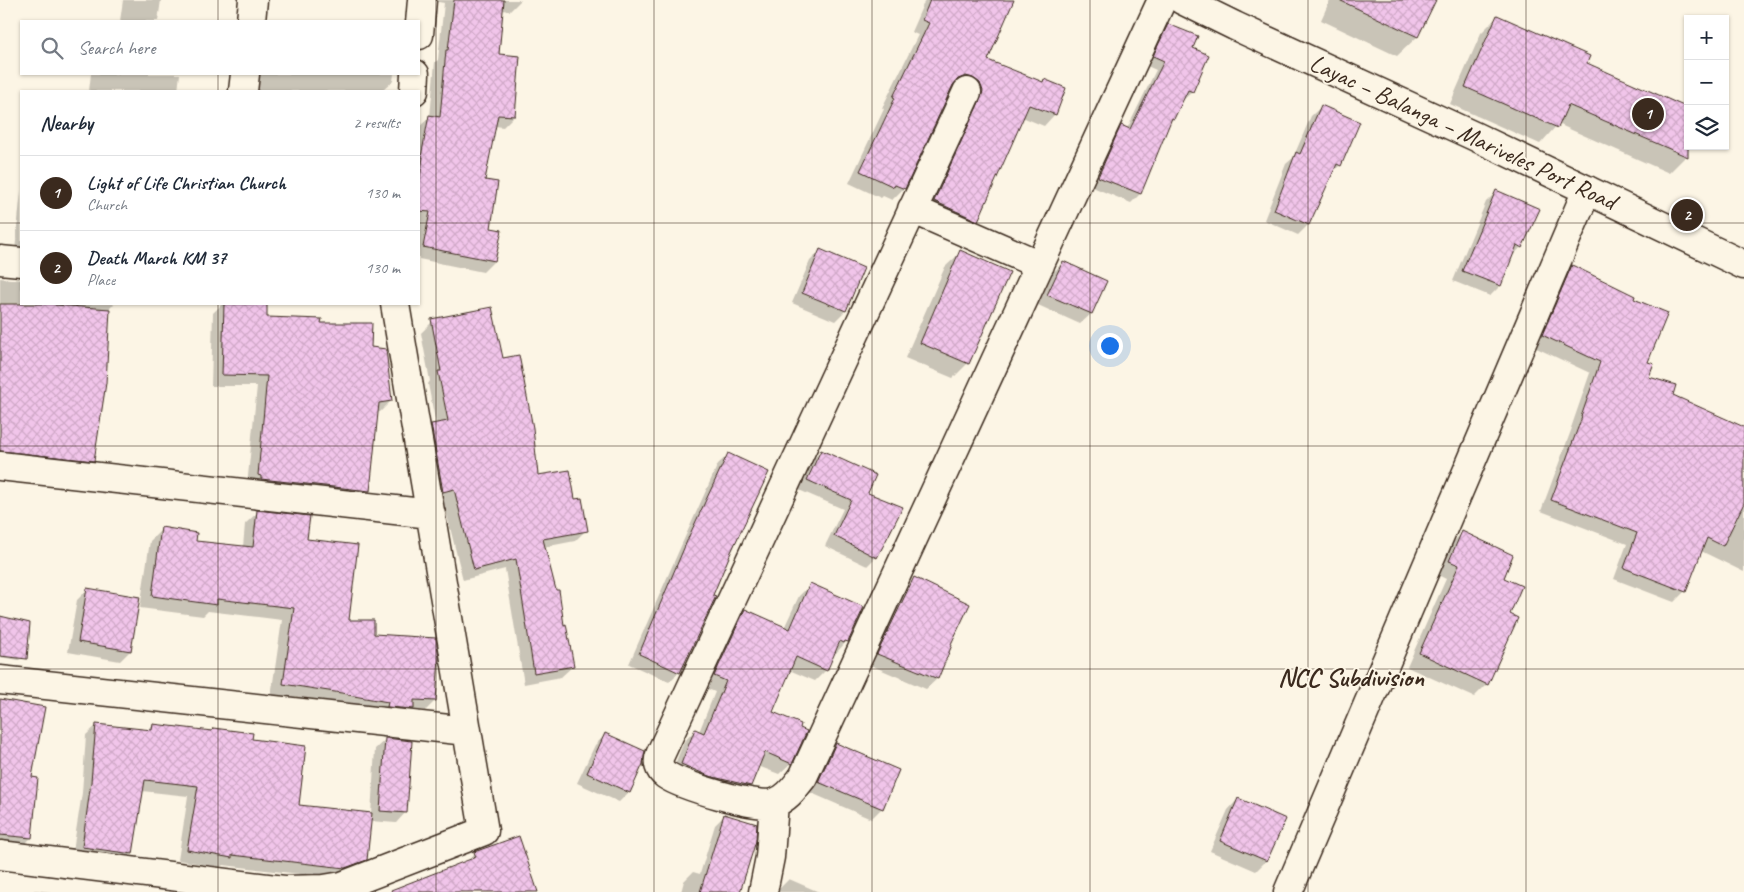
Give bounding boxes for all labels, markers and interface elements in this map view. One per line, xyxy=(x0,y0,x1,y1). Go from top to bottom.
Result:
map controls xyxy=(1684,15,1729,150)
button: + xyxy=(1684,15,1729,60)
search box xyxy=(20,20,420,75)
icon: search xyxy=(38,34,66,62)
text: Search here xyxy=(78,36,155,60)
street label: Layac – Balanga – Mariveles Port Road xyxy=(1305,47,1625,219)
button: − xyxy=(1684,60,1729,105)
pin: 1 xyxy=(1632,95,1664,133)
button: layers xyxy=(1684,105,1729,150)
text: Nearby xyxy=(40,110,93,136)
text: 2 results xyxy=(353,113,400,133)
text: Light of Life Christian Church xyxy=(87,171,286,195)
text: 1 xyxy=(52,183,60,203)
text: 130 m xyxy=(366,183,400,203)
text: Church xyxy=(87,195,127,215)
pin: 2 xyxy=(1671,196,1703,234)
text: Death March KM 37 xyxy=(87,246,226,270)
text: 2 xyxy=(52,258,60,278)
text: 130 m xyxy=(366,258,400,278)
text: Place xyxy=(87,270,115,290)
your location xyxy=(1097,333,1123,359)
district label: NCC Subdivision xyxy=(1278,661,1425,694)

